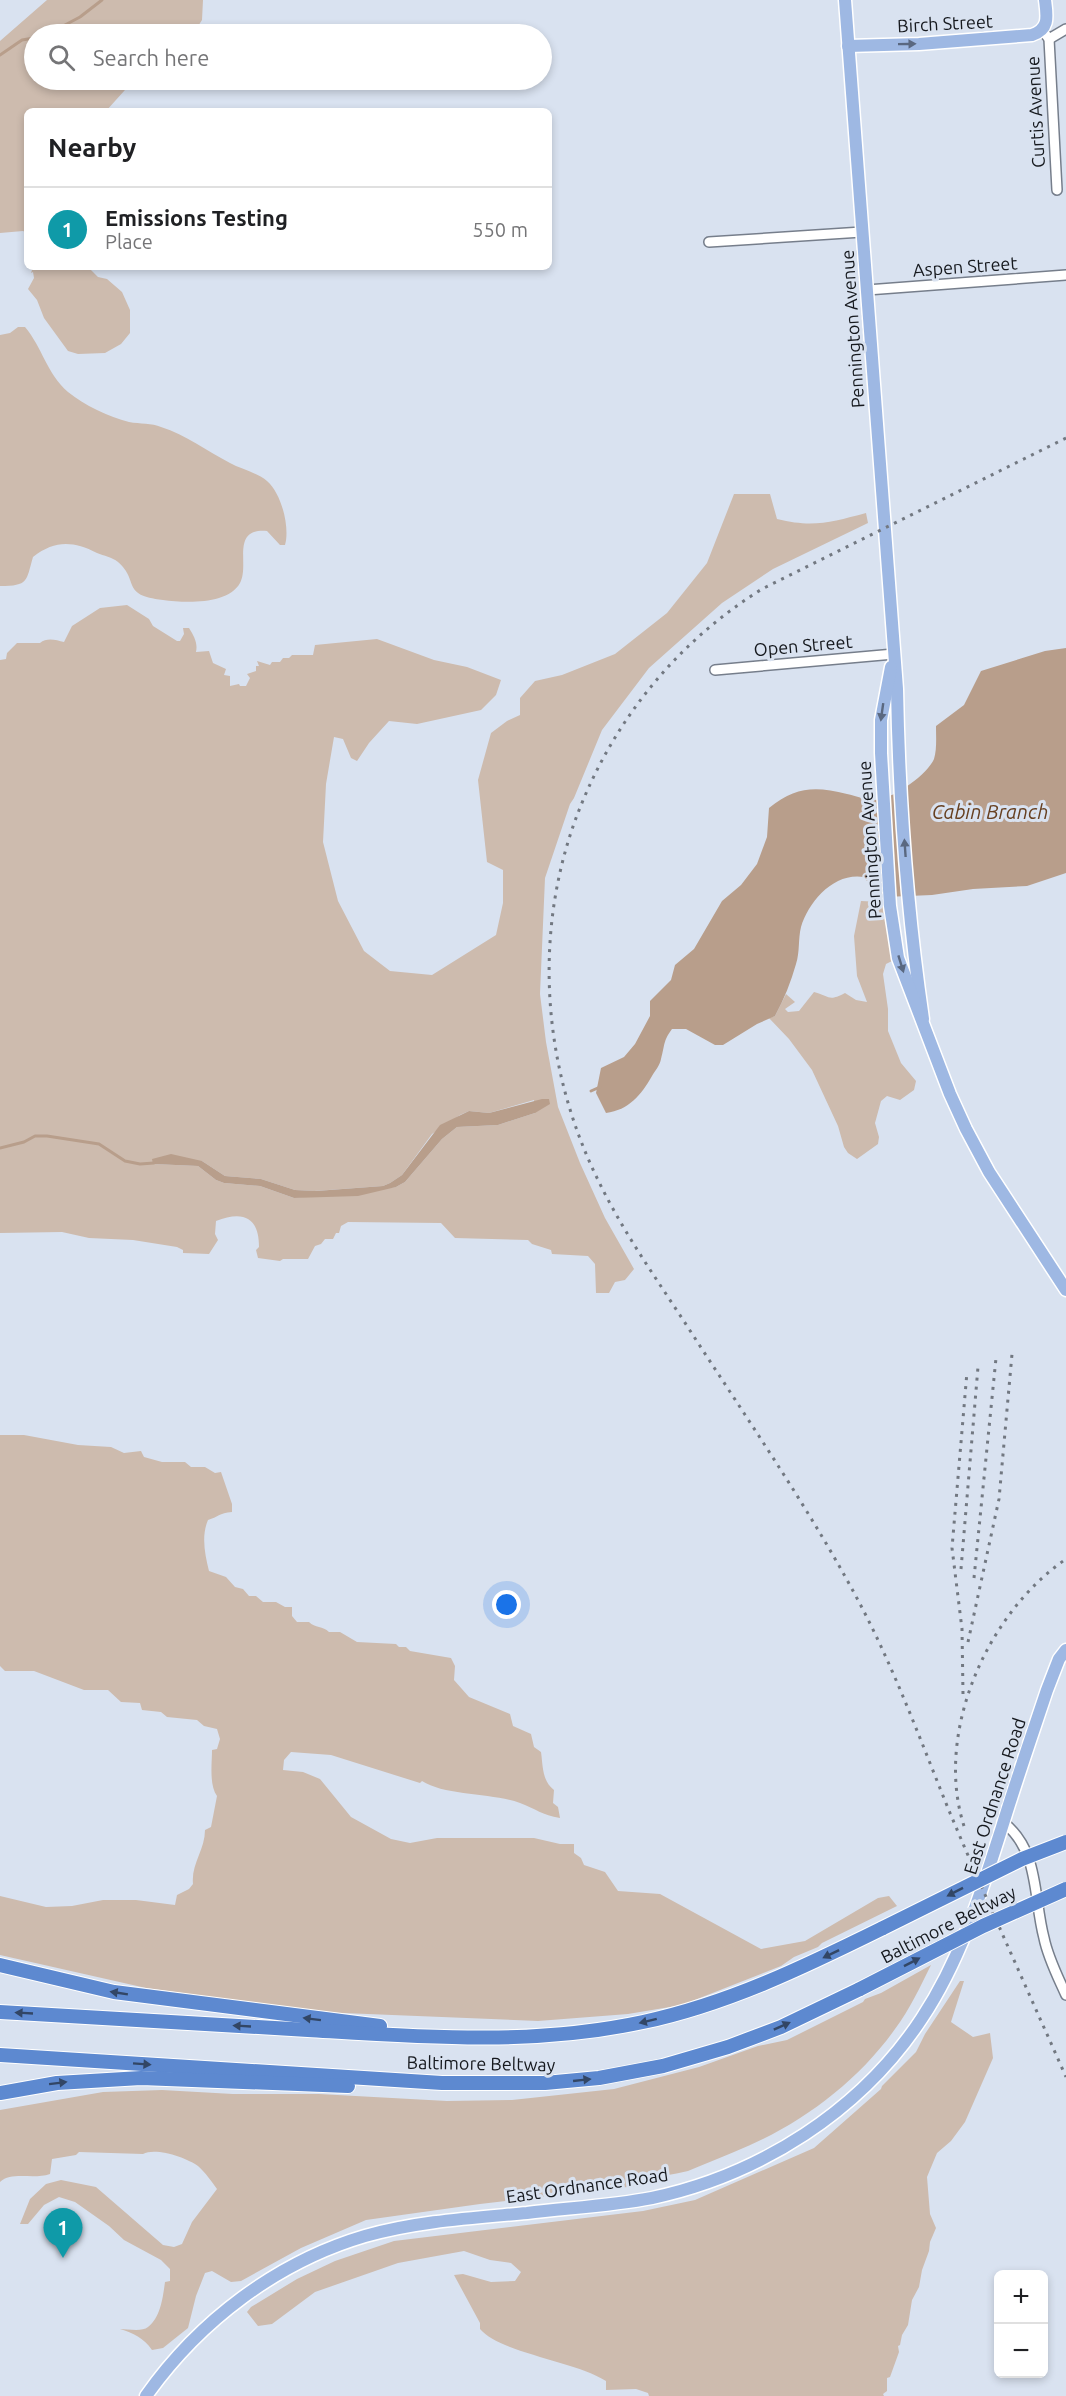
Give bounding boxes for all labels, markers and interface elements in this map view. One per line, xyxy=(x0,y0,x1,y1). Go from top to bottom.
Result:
street label: Birch Street xyxy=(897,11,993,35)
search box xyxy=(24,24,552,90)
one-way arrow xyxy=(897,40,916,49)
icon: search xyxy=(45,41,78,74)
text: Search here xyxy=(93,45,209,70)
street label: Curtis Avenue xyxy=(1022,56,1048,168)
text: Nearby xyxy=(48,133,136,162)
text: Emissions Testing xyxy=(105,205,288,230)
text: 1 xyxy=(62,218,73,241)
text: 550 m xyxy=(472,218,528,241)
text: Place xyxy=(105,230,153,253)
street label: Pennington Avenue xyxy=(836,249,868,409)
street label: Aspen Street xyxy=(912,252,1018,280)
street label: Open Street xyxy=(753,631,853,659)
one-way arrow xyxy=(878,702,887,721)
street label: Pennington Avenue xyxy=(853,760,885,920)
water label: Cabin Branch xyxy=(932,800,1048,823)
one-way arrow xyxy=(900,838,910,857)
one-way arrow xyxy=(897,955,906,973)
your location xyxy=(492,1590,521,1619)
street label: East Ordnance Road xyxy=(959,1715,1029,1877)
street label: Baltimore Beltway xyxy=(877,1881,1019,1967)
one-way arrow xyxy=(947,1887,964,1896)
one-way arrow xyxy=(822,1949,839,1959)
one-way arrow xyxy=(904,1957,921,1967)
one-way arrow xyxy=(109,1988,128,1997)
one-way arrow xyxy=(14,2008,33,2018)
one-way arrow xyxy=(302,2014,321,2023)
one-way arrow xyxy=(639,2016,657,2026)
one-way arrow xyxy=(774,2021,791,2030)
one-way arrow xyxy=(232,2022,251,2031)
street label: Baltimore Beltway xyxy=(406,2052,556,2074)
one-way arrow xyxy=(133,2060,152,2069)
one-way arrow xyxy=(572,2075,591,2084)
one-way arrow xyxy=(48,2078,67,2088)
street label: East Ordnance Road xyxy=(505,2164,669,2206)
pin: 1 xyxy=(44,2208,82,2258)
map controls xyxy=(994,2270,1048,2378)
button: + xyxy=(994,2270,1048,2324)
button: − xyxy=(994,2324,1048,2378)

